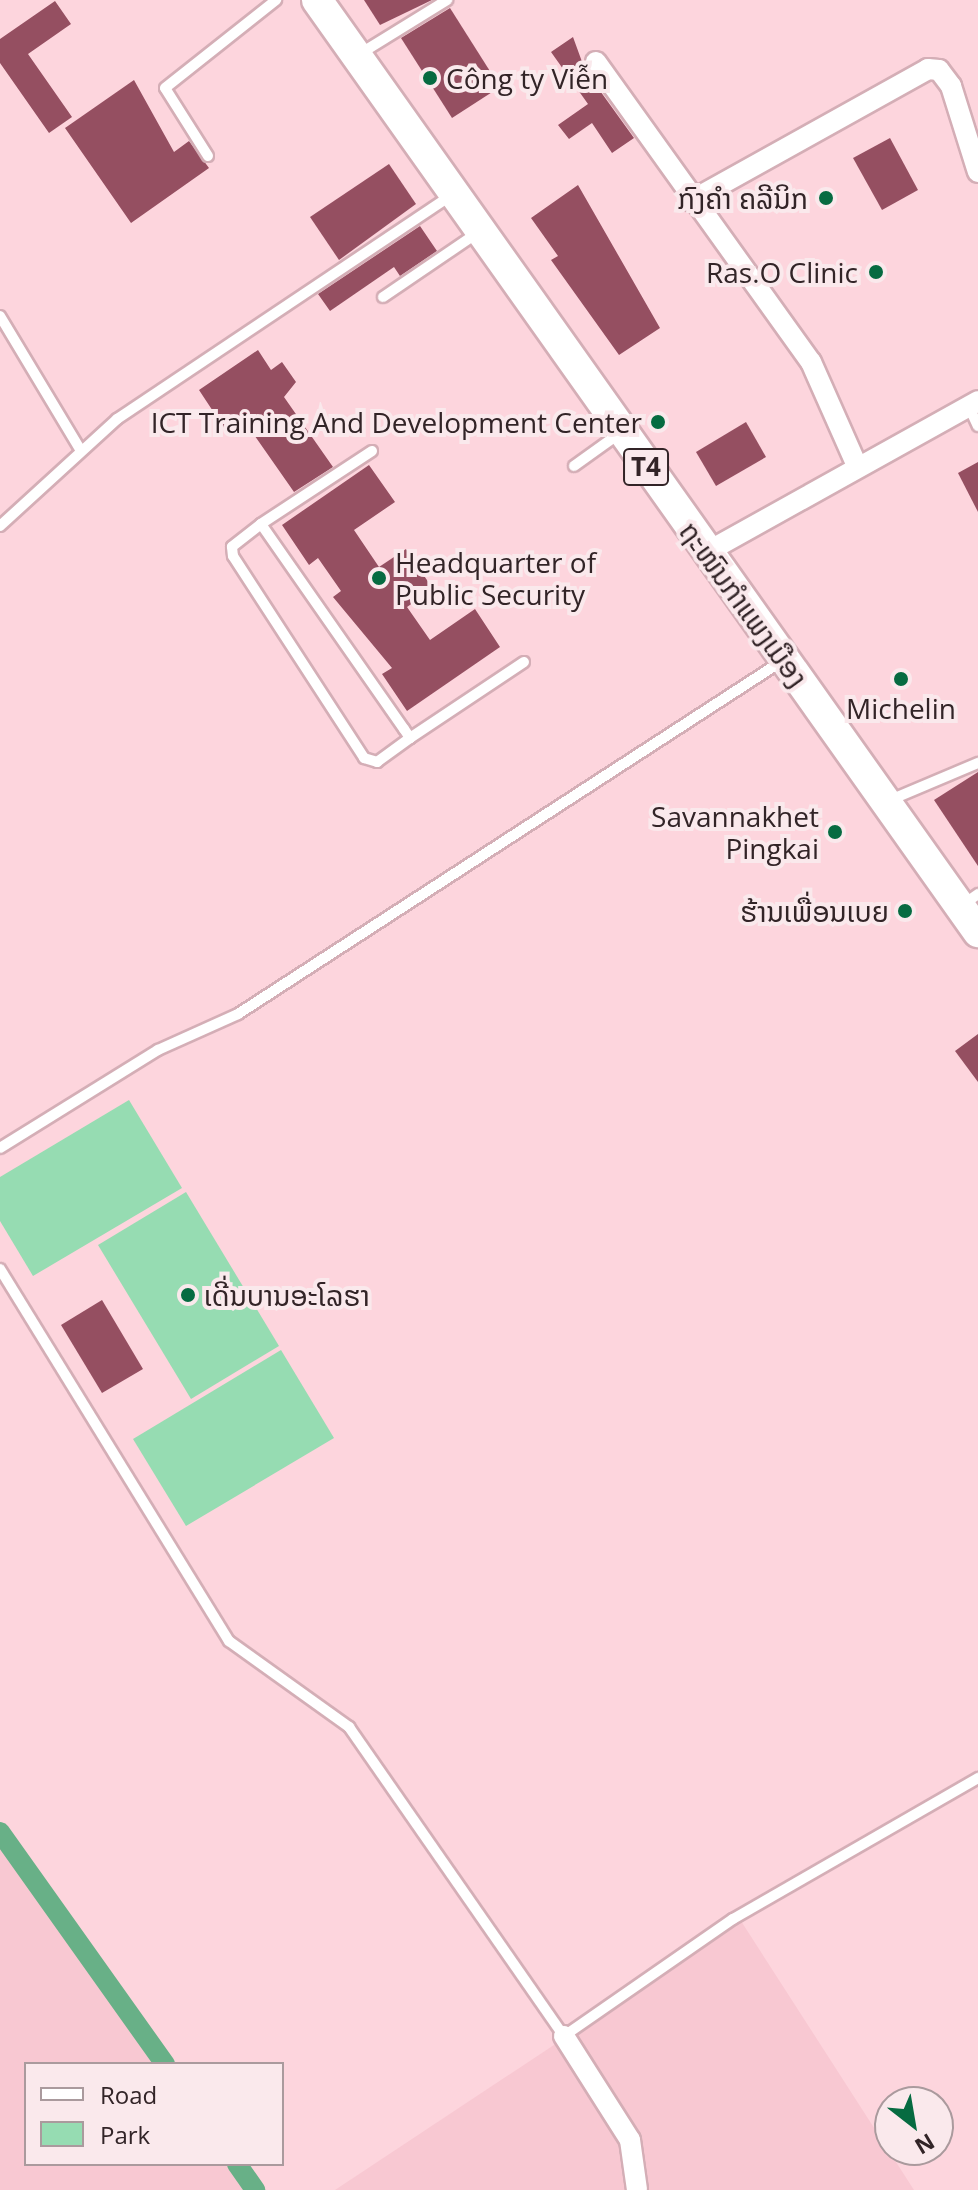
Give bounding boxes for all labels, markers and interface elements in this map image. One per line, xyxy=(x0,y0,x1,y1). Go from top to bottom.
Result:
place label: Công ty Viễn xyxy=(446,61,608,95)
marker: Công ty Viễn xyxy=(421,69,439,87)
place label: ກົງຄຳ ຄລີນິກ xyxy=(678,181,808,215)
marker: ກົງຄຳ ຄລີນິກ xyxy=(815,187,837,209)
place label: Ras.O Clinic xyxy=(706,255,858,289)
marker: Ras.O Clinic xyxy=(865,261,887,283)
place label: ICT Training And Development Center xyxy=(151,405,642,439)
marker: ICT Training And Development Center xyxy=(649,413,667,431)
road number: T4 xyxy=(622,445,670,489)
street label: ຖະໜົນກຳແພງເມືອງ xyxy=(673,515,815,693)
place label: Headquarter of Public Security xyxy=(395,545,596,611)
marker: Headquarter of Public Security xyxy=(370,569,388,587)
marker: Michelin xyxy=(892,670,910,688)
place label: Michelin xyxy=(846,691,956,725)
place label: Savannakhet Pingkai xyxy=(651,799,819,865)
marker: Savannakhet Pingkai xyxy=(826,823,844,841)
place label: ຮ້ານເພື່ອນເບຍ xyxy=(740,894,889,928)
marker: ຮ້ານເພື່ອນເບຍ xyxy=(896,902,914,920)
place label: ເດີ່ນບານອະໂລຮາ xyxy=(204,1278,370,1312)
marker: ເດີ່ນບານອະໂລຮາ xyxy=(179,1286,197,1304)
legend xyxy=(24,2062,284,2166)
text: Road xyxy=(100,2078,157,2111)
north arrow xyxy=(874,2086,954,2166)
text: Park xyxy=(100,2118,150,2151)
text: N xyxy=(910,2127,941,2162)

